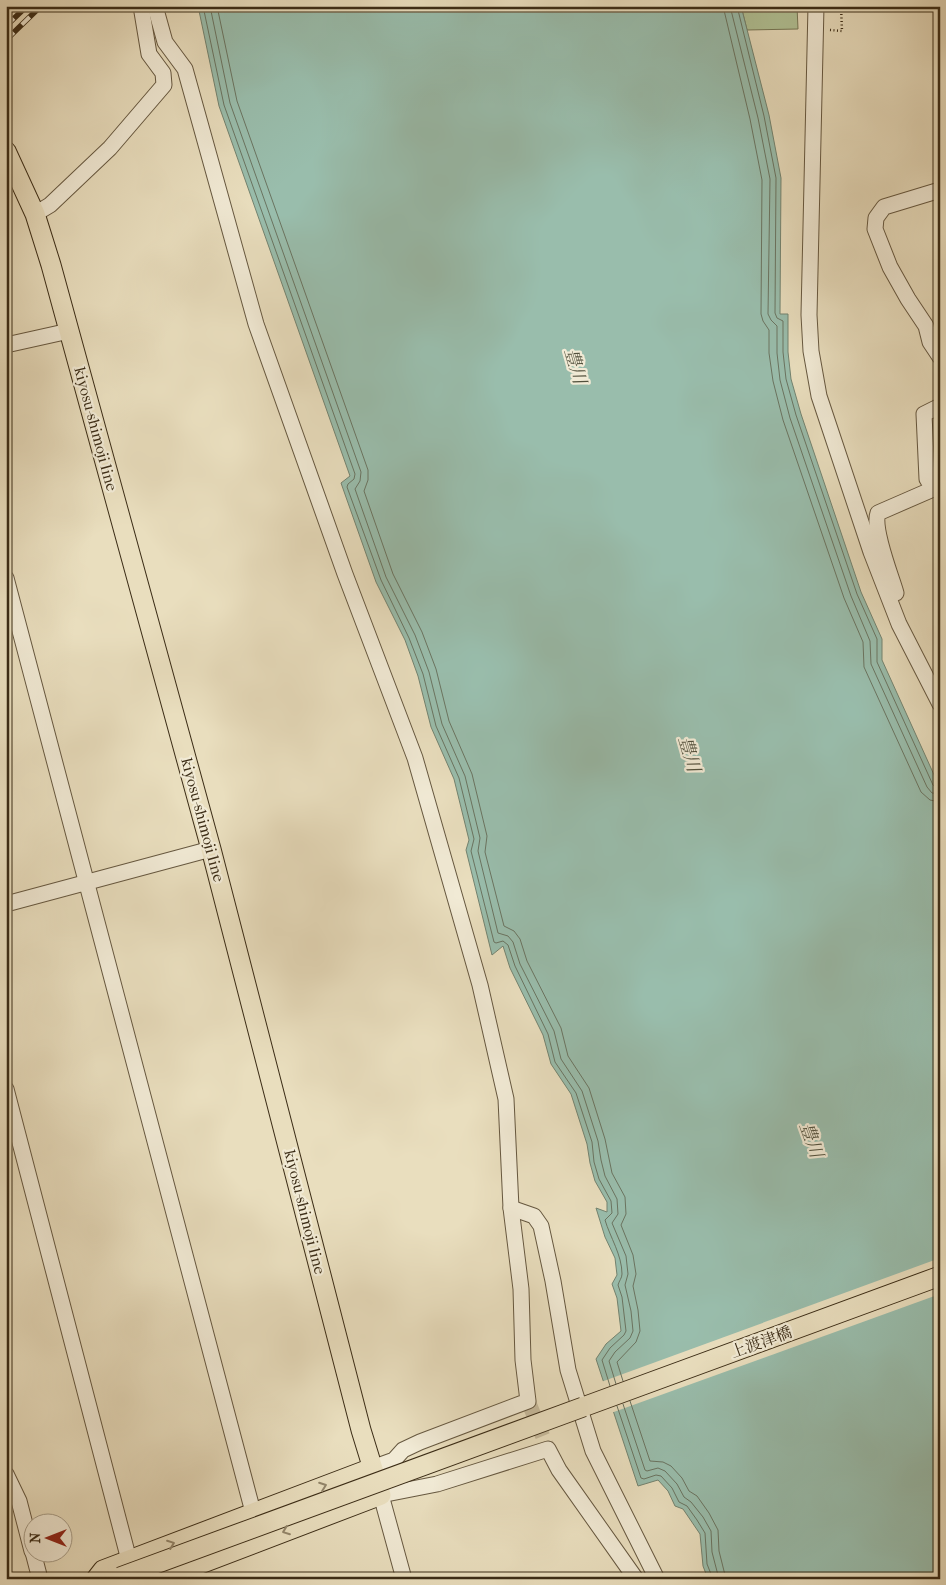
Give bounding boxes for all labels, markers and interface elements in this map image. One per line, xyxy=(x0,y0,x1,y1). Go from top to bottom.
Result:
water label: 豊川 xyxy=(560,346,591,388)
street label: kiyosu-shimoji line xyxy=(70,365,122,493)
water label: 豊川 xyxy=(674,734,705,776)
street label: kiyosu-shimoji line xyxy=(177,756,229,884)
water label: 豊川 xyxy=(795,1119,828,1162)
street label: kiyosu-shimoji line xyxy=(280,1148,330,1276)
street label: 上渡津橋 xyxy=(728,1322,794,1362)
one-way arrow xyxy=(318,1482,327,1492)
north arrow xyxy=(22,1512,72,1562)
one-way arrow xyxy=(282,1525,291,1535)
text: N xyxy=(27,1532,44,1543)
one-way arrow xyxy=(166,1540,175,1550)

